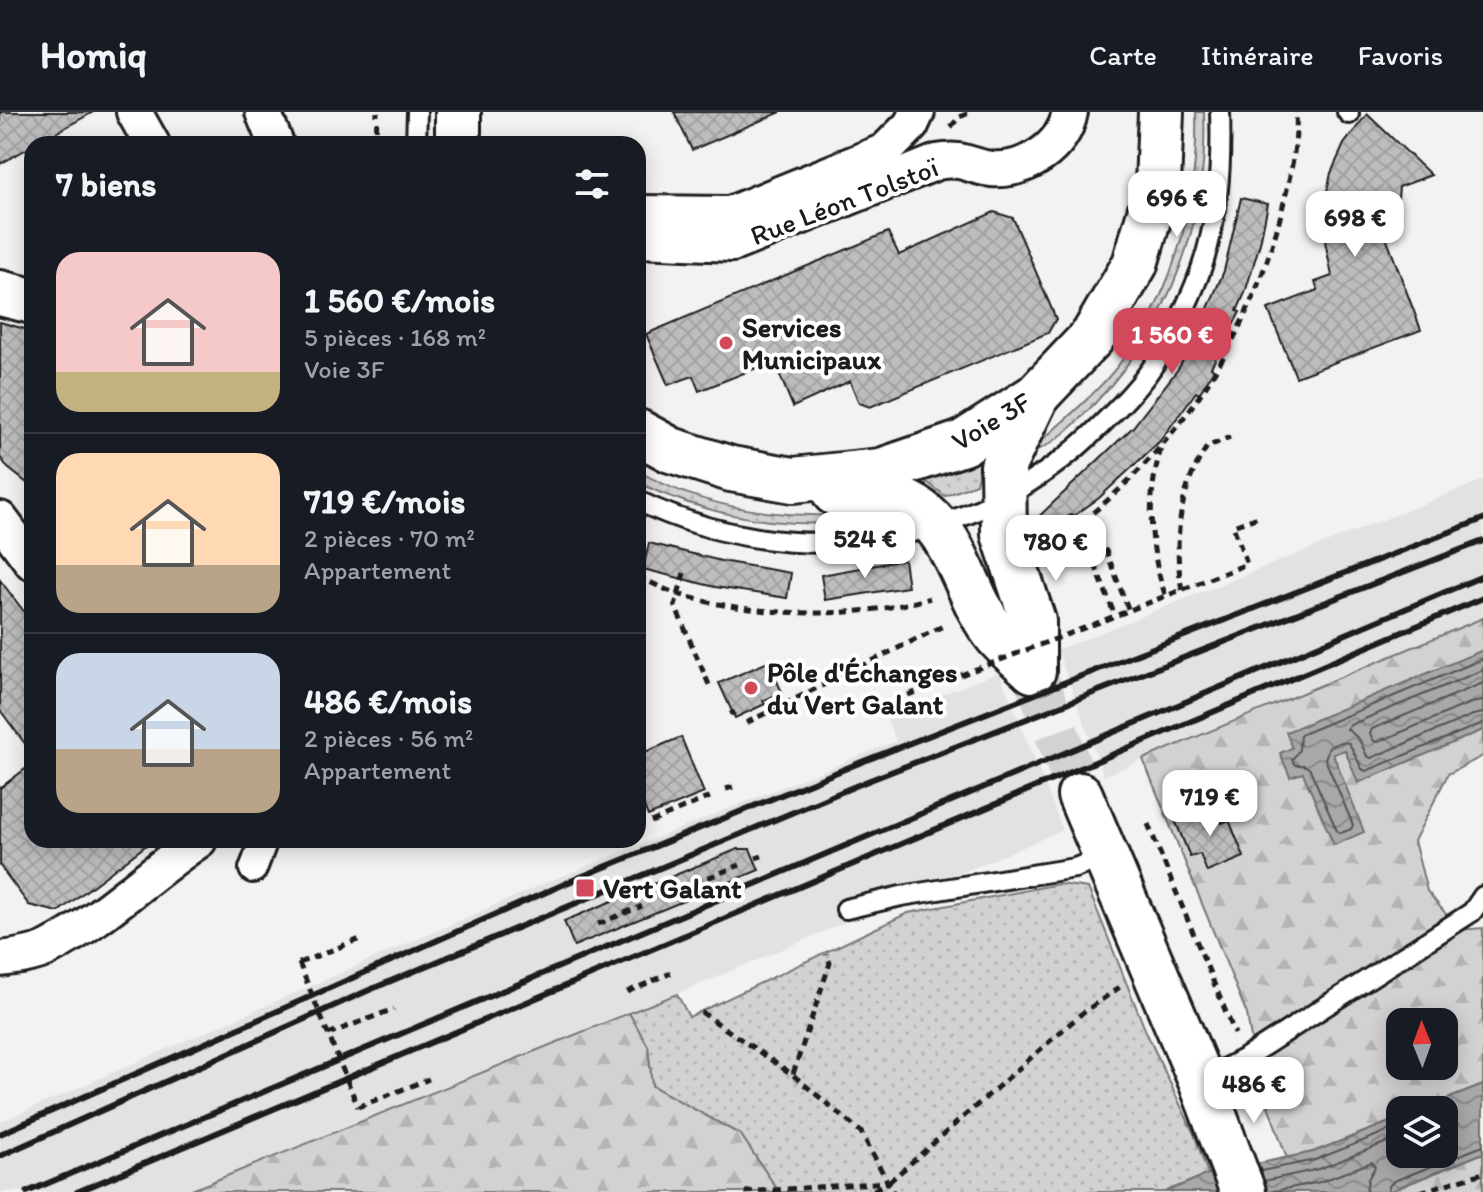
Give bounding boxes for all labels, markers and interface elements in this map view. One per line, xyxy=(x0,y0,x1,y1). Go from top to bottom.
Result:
text: Homiq xyxy=(40,32,147,78)
text: Carte xyxy=(1089,38,1157,72)
text: Itinéraire xyxy=(1201,38,1314,72)
text: Favoris xyxy=(1358,38,1443,72)
street label: Rue Léon Tolstoï xyxy=(745,149,943,252)
icon: filters xyxy=(570,162,614,206)
text: 7 biens xyxy=(56,164,156,205)
pin: 696 € xyxy=(1121,171,1233,239)
text: 696 € xyxy=(1146,181,1208,213)
pin: 698 € xyxy=(1299,191,1411,259)
text: 698 € xyxy=(1324,201,1386,233)
text: 1 560 €/mois xyxy=(304,280,495,321)
icon: home xyxy=(120,284,216,380)
pin: 1 560 € xyxy=(1098,308,1246,376)
place label: Services Municipaux xyxy=(742,310,882,376)
text: 1 560 € xyxy=(1131,318,1213,350)
text: 5 pièces · 168 m² xyxy=(304,321,486,353)
marker: Services Municipaux xyxy=(717,334,735,352)
text: Voie 3F xyxy=(304,353,384,385)
street label: Voie 3F xyxy=(945,384,1037,458)
text: 719 €/mois xyxy=(304,481,465,522)
icon: home xyxy=(120,485,216,581)
pin: 524 € xyxy=(809,512,921,580)
pin: 780 € xyxy=(1000,515,1112,583)
text: 2 pièces · 70 m² xyxy=(304,522,475,554)
text: 524 € xyxy=(833,522,897,554)
text: 780 € xyxy=(1024,525,1088,557)
text: Appartement xyxy=(304,554,451,586)
place label: Pôle d'Échanges du Vert Galant xyxy=(767,655,958,721)
marker: Pôle d'Échanges du Vert Galant xyxy=(742,679,760,697)
text: 486 €/mois xyxy=(304,681,472,722)
icon: home xyxy=(120,685,216,781)
text: 2 pièces · 56 m² xyxy=(304,722,473,754)
text: Appartement xyxy=(304,754,451,786)
pin: 719 € xyxy=(1154,770,1266,838)
text: 719 € xyxy=(1180,780,1240,812)
place label: Vert Galant xyxy=(603,871,742,905)
marker: Vert Galant xyxy=(574,877,596,899)
north arrow xyxy=(1386,1008,1458,1080)
map controls xyxy=(1386,1008,1458,1168)
pin: 486 € xyxy=(1198,1057,1310,1125)
text: 486 € xyxy=(1222,1067,1286,1099)
button: layers xyxy=(1386,1096,1458,1168)

